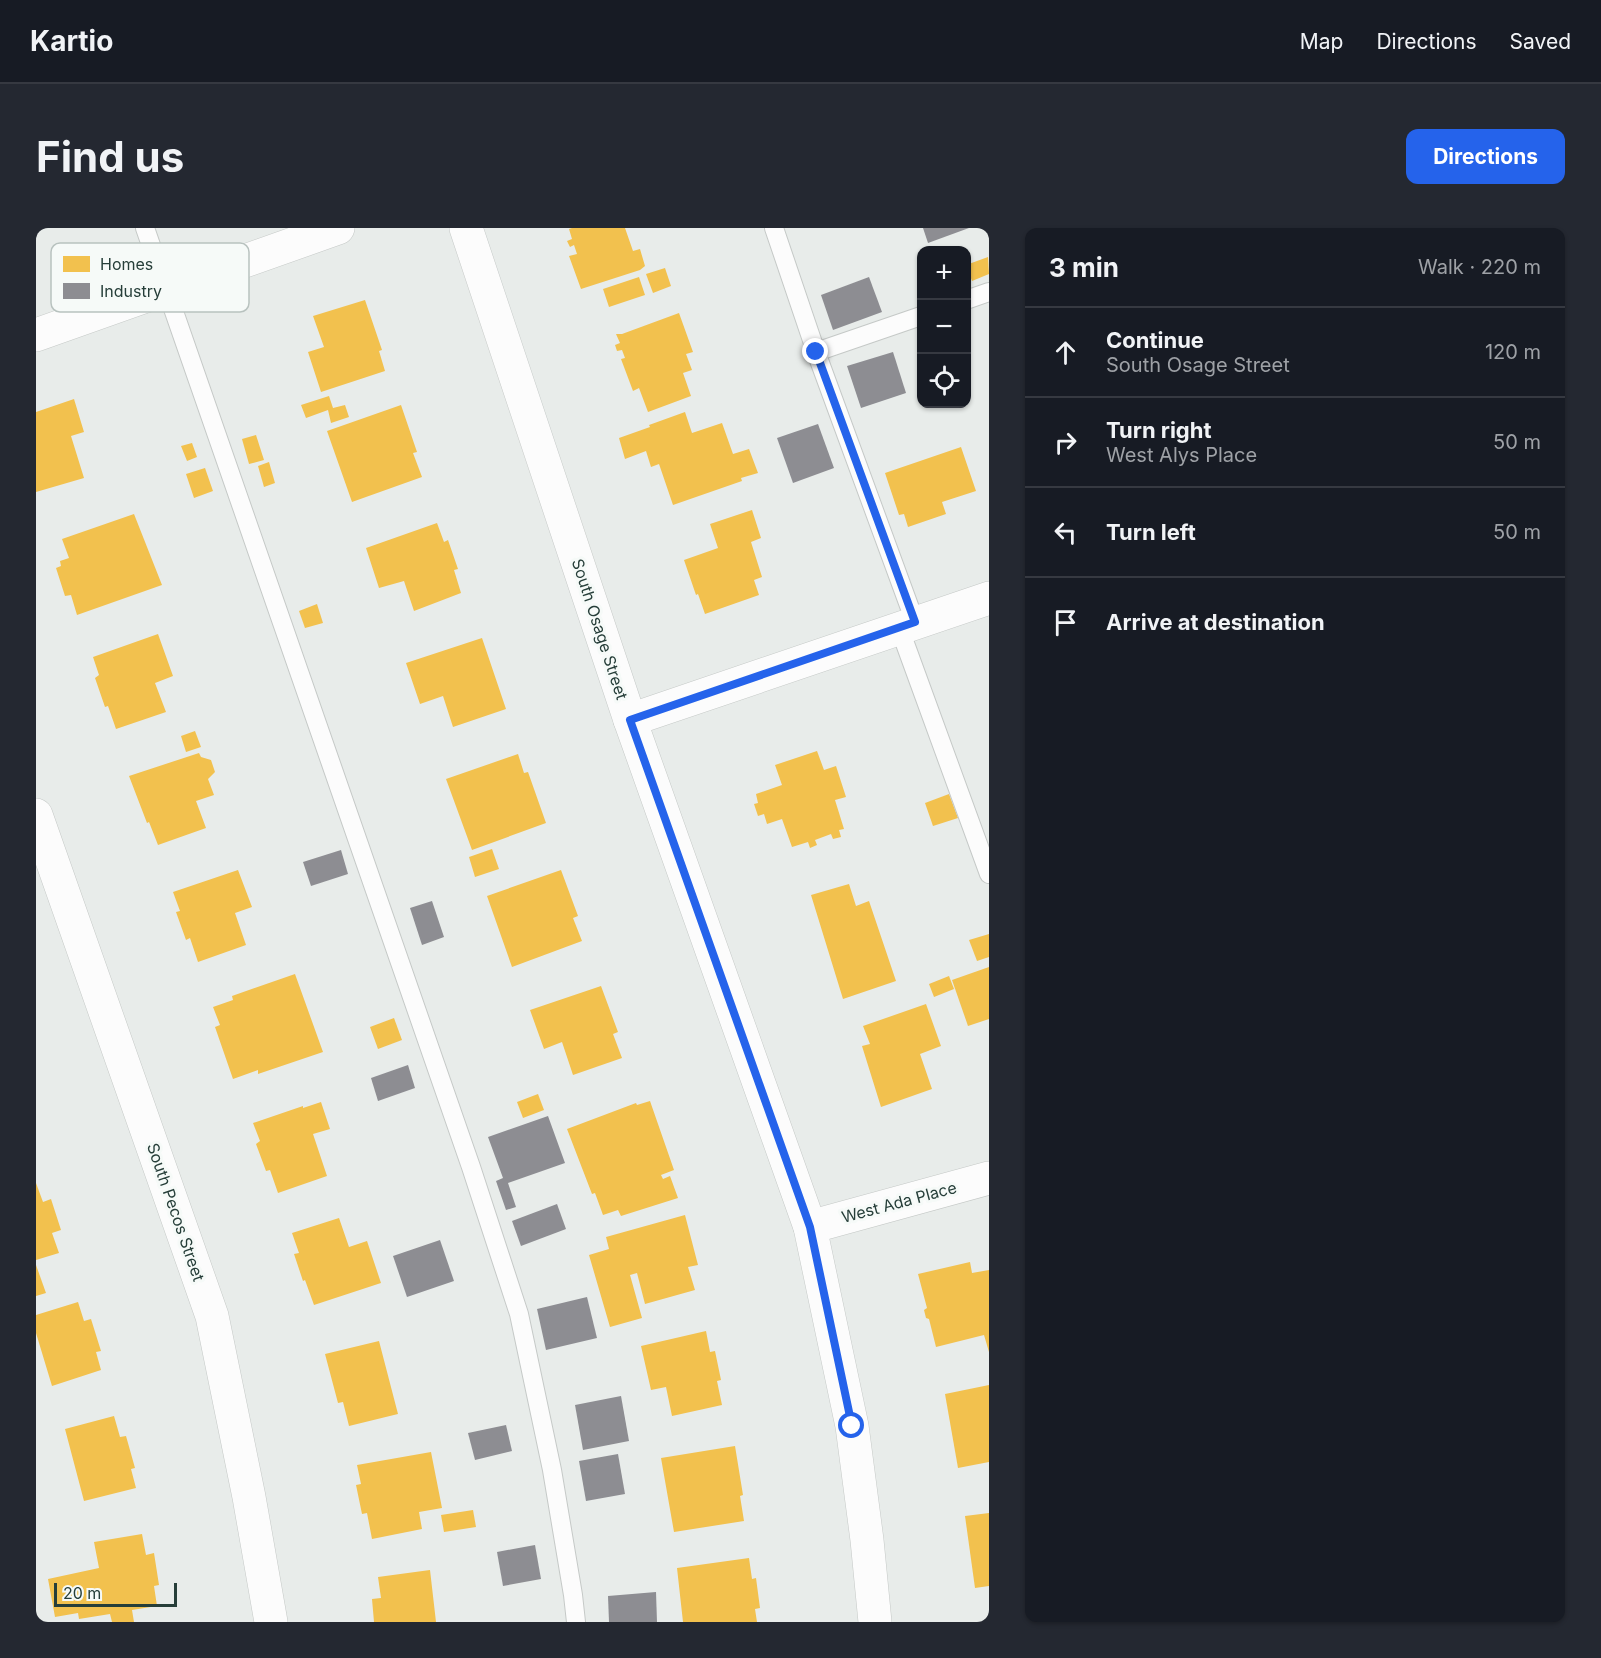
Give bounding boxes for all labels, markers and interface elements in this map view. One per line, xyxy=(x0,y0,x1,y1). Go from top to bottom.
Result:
text: Kartio xyxy=(30,24,113,58)
text: Map xyxy=(1300,29,1343,54)
text: Directions xyxy=(1376,29,1477,54)
text: Saved xyxy=(1510,29,1571,54)
button: Directions xyxy=(1406,129,1565,184)
text: Find us xyxy=(36,131,184,182)
legend xyxy=(51,243,249,312)
map controls xyxy=(917,246,971,408)
button: + xyxy=(917,246,971,300)
text: 3 min xyxy=(1049,252,1119,283)
text: Homes xyxy=(100,254,153,274)
text: Walk · 220 m xyxy=(1418,255,1541,279)
text: Industry xyxy=(100,281,162,301)
button: − xyxy=(917,300,971,354)
text: Continue xyxy=(1106,327,1204,353)
icon: ahead xyxy=(1049,336,1082,369)
route end xyxy=(802,338,828,364)
text: 120 m xyxy=(1485,340,1541,364)
text: South Osage Street xyxy=(1106,353,1290,377)
button: locate xyxy=(917,354,971,408)
text: Turn right xyxy=(1106,417,1212,443)
icon: right xyxy=(1049,426,1082,459)
text: 50 m xyxy=(1493,430,1541,454)
text: West Alys Place xyxy=(1106,443,1257,467)
icon: left xyxy=(1049,516,1082,549)
text: Turn left xyxy=(1106,519,1196,545)
text: 50 m xyxy=(1493,520,1541,544)
street label: South Osage Street xyxy=(568,556,632,702)
icon: arrive xyxy=(1049,606,1082,639)
text: Arrive at destination xyxy=(1106,609,1325,635)
street label: South Pecos Street xyxy=(143,1140,209,1284)
street label: West Ada Place xyxy=(839,1177,959,1227)
route start xyxy=(838,1412,864,1438)
scale bar xyxy=(54,1580,177,1608)
text: 20 m xyxy=(63,1583,101,1603)

